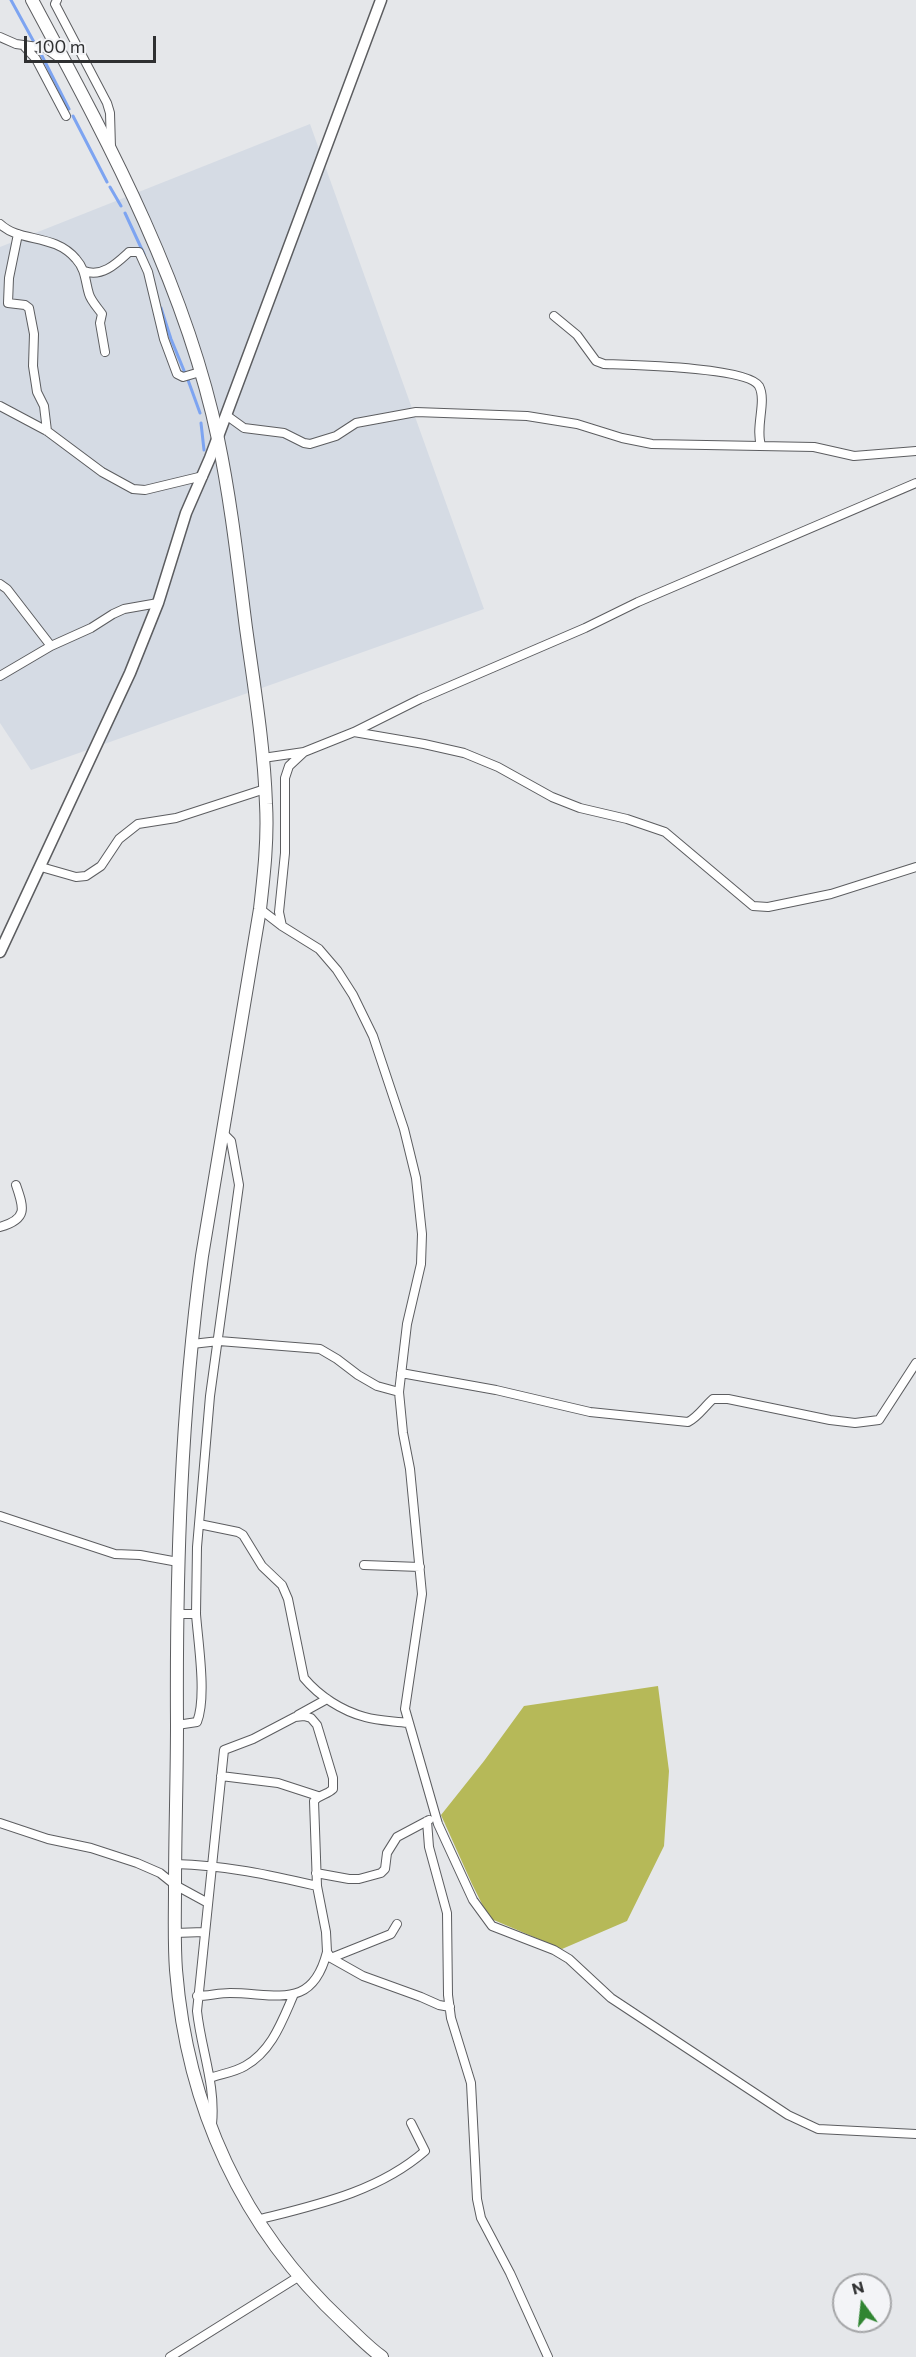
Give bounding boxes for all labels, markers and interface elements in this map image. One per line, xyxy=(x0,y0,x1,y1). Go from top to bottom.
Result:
scale bar xyxy=(27,24,159,62)
text: 100 m xyxy=(35,35,85,57)
north arrow xyxy=(832,2273,892,2333)
text: N xyxy=(849,2276,866,2298)

